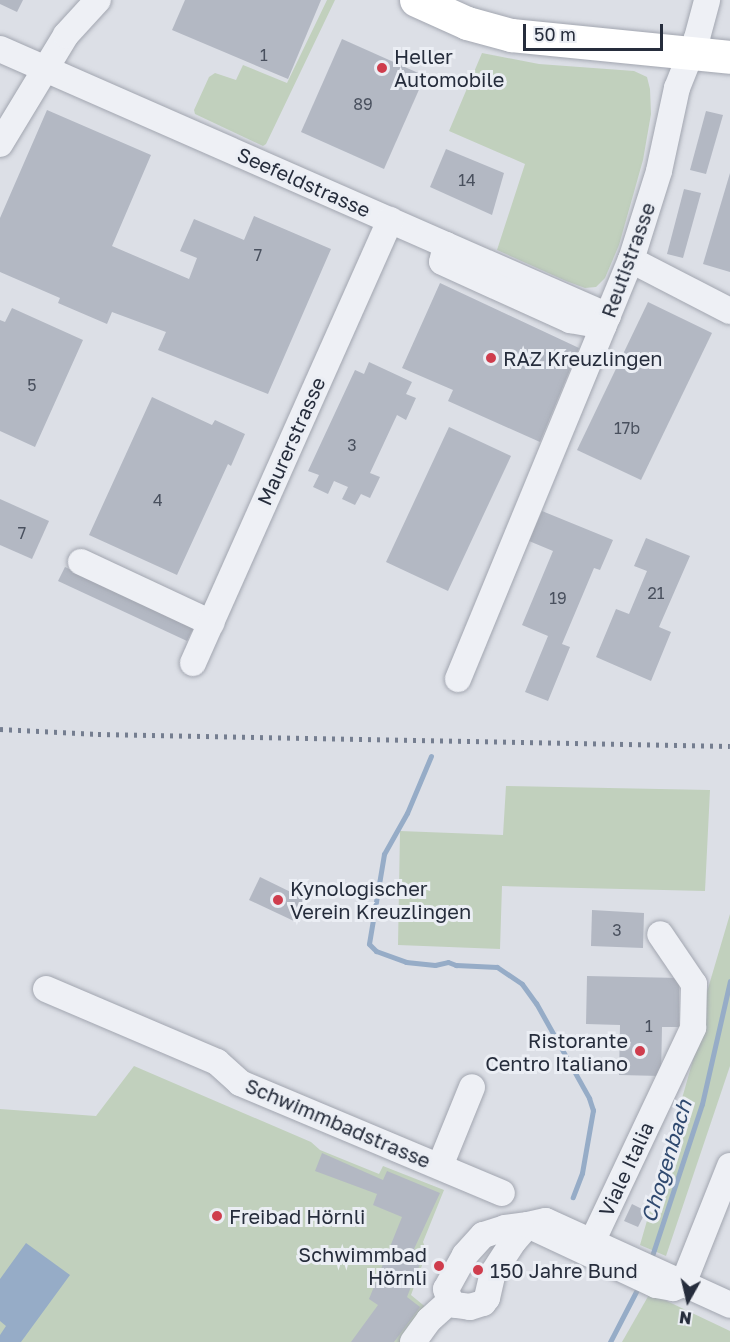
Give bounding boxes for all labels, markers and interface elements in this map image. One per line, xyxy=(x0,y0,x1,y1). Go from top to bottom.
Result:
scale bar xyxy=(526,12,666,50)
text: 50 m xyxy=(534,23,576,45)
house number: 1 xyxy=(260,45,268,65)
place label: Heller Automobile xyxy=(394,45,504,92)
marker: Heller Automobile xyxy=(375,61,389,75)
house number: 89 xyxy=(353,94,373,114)
street label: Seefeldstrasse xyxy=(234,142,374,222)
house number: 14 xyxy=(458,170,476,190)
street label: Reutistrasse xyxy=(596,199,660,321)
house number: 7 xyxy=(254,245,262,265)
place label: RAZ Kreuzlingen xyxy=(503,346,663,370)
marker: RAZ Kreuzlingen xyxy=(484,351,498,365)
street label: Maurerstrasse xyxy=(252,373,330,509)
house number: 5 xyxy=(27,375,37,395)
house number: 17b xyxy=(614,418,640,438)
house number: 3 xyxy=(347,435,357,455)
house number: 4 xyxy=(153,490,163,510)
house number: 7 xyxy=(18,523,26,543)
house number: 21 xyxy=(647,583,665,603)
house number: 19 xyxy=(549,588,567,608)
place label: Kynologischer Verein Kreuzlingen xyxy=(290,876,471,923)
marker: Kynologischer Verein Kreuzlingen xyxy=(271,893,285,907)
house number: 3 xyxy=(612,920,622,940)
house number: 1 xyxy=(645,1016,653,1036)
place label: Ristorante Centro Italiano xyxy=(485,1028,628,1075)
marker: Ristorante Centro Italiano xyxy=(633,1044,647,1058)
street label: Schwimmbadstrasse xyxy=(242,1073,434,1173)
water label: Chogenbach xyxy=(635,1097,697,1225)
street label: Viale Italia xyxy=(594,1118,658,1220)
place label: Freibad Hörnli xyxy=(229,1204,365,1228)
marker: Freibad Hörnli xyxy=(210,1209,224,1223)
place label: Schwimmbad Hörnli xyxy=(298,1242,427,1289)
place label: 150 Jahre Bund xyxy=(490,1258,638,1282)
marker: Schwimmbad Hörnli xyxy=(432,1259,446,1273)
marker: 150 Jahre Bund xyxy=(471,1263,485,1277)
north arrow xyxy=(658,1270,718,1330)
text: N xyxy=(678,1307,693,1329)

